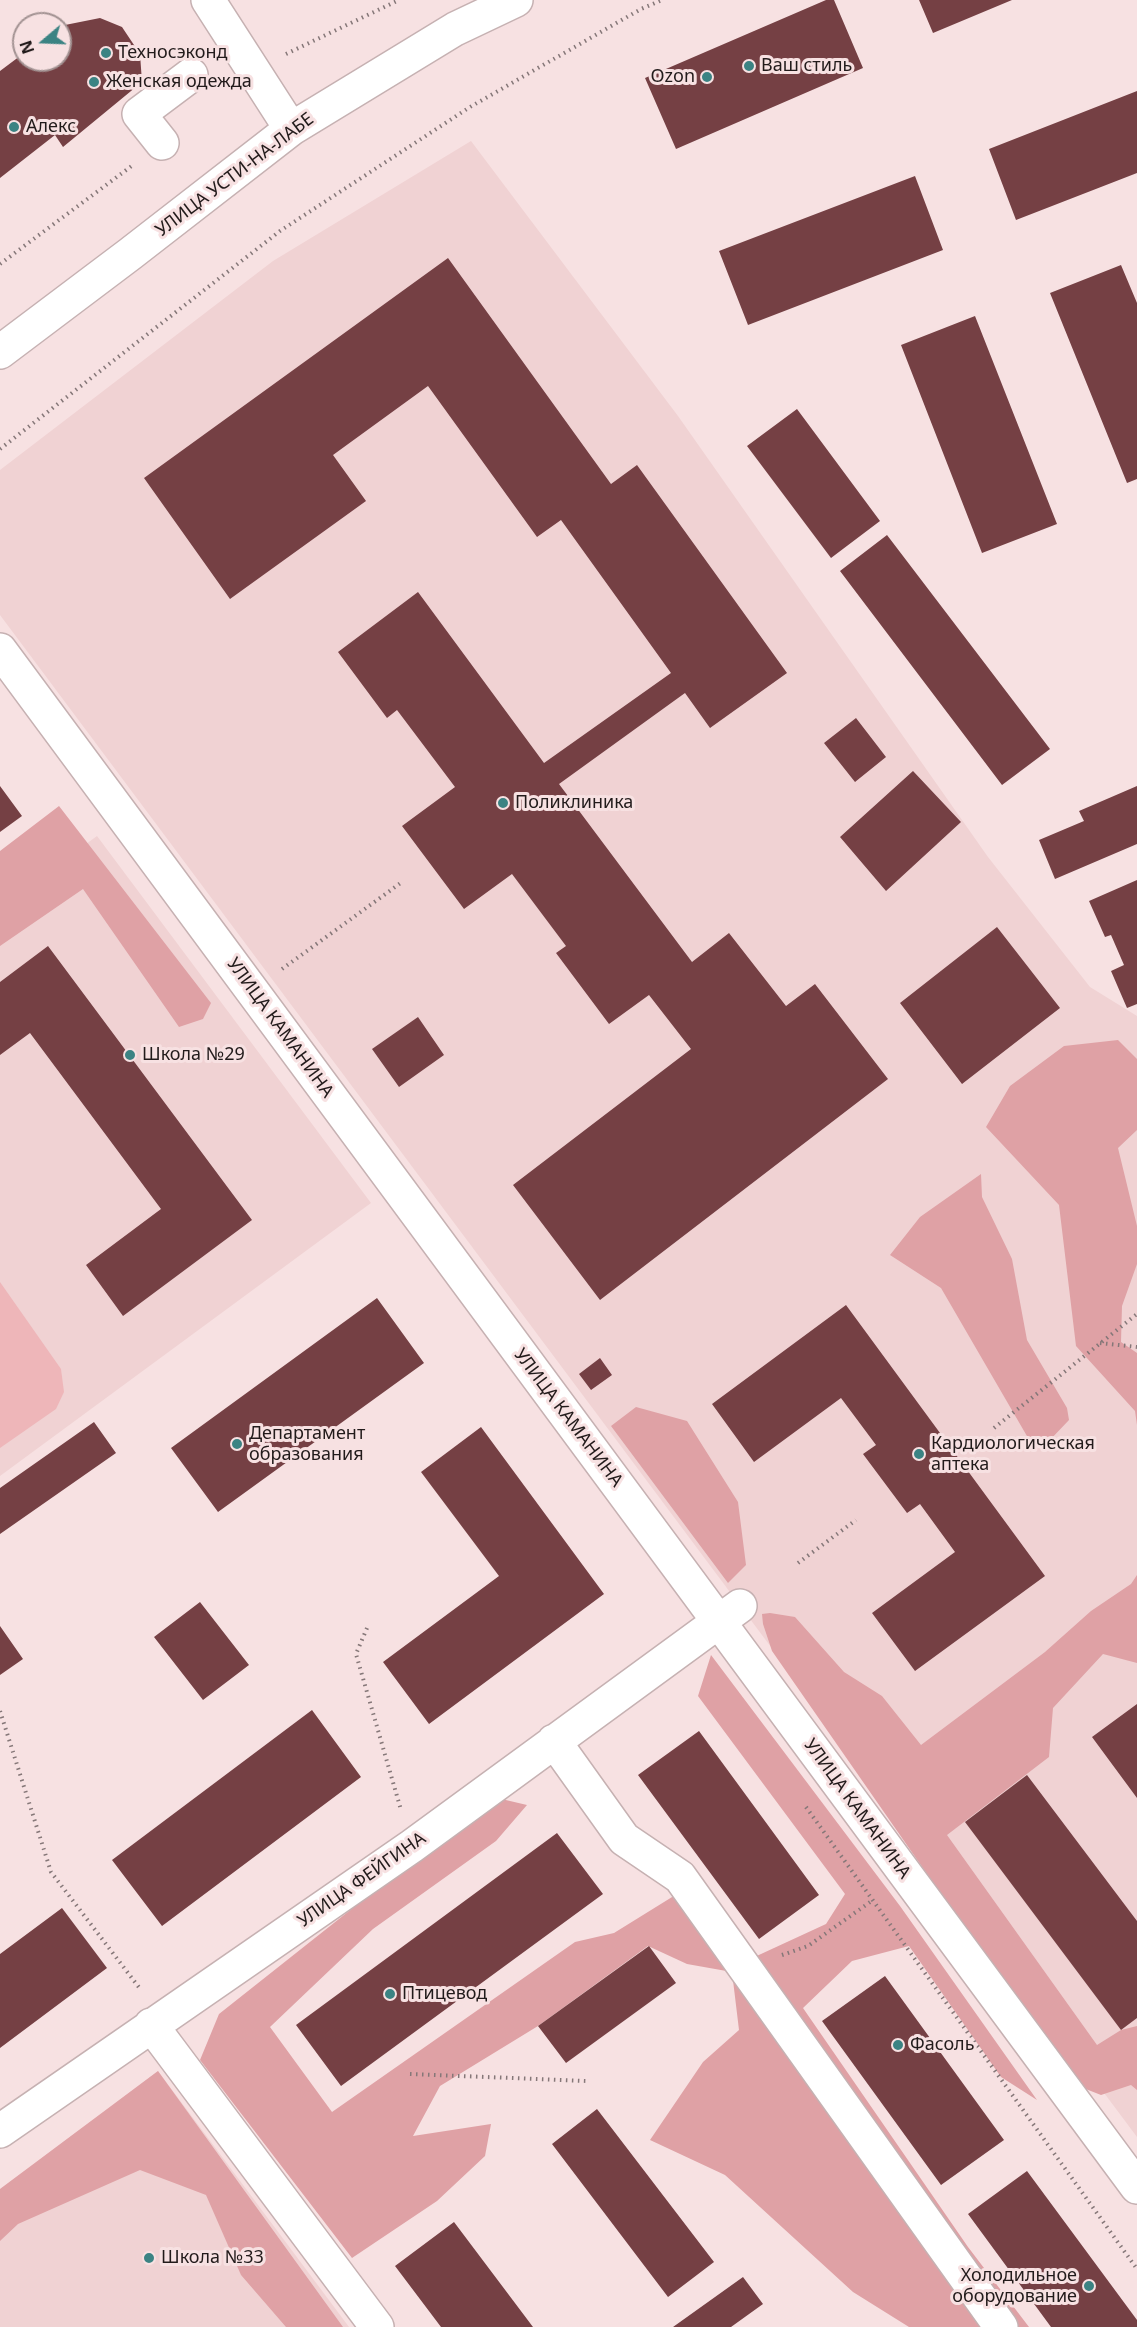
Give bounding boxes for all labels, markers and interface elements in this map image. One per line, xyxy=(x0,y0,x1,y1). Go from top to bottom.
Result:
north arrow xyxy=(12,12,72,72)
text: N xyxy=(14,37,39,57)
place label: Техносэконд xyxy=(118,42,227,64)
marker: Техносэконд xyxy=(99,46,113,60)
place label: Ваш стиль xyxy=(761,55,852,77)
marker: Ваш стиль xyxy=(742,59,756,73)
place label: Ozon xyxy=(650,66,695,88)
marker: Ozon xyxy=(700,70,714,84)
place label: Женская одежда xyxy=(106,71,252,93)
marker: Женская одежда xyxy=(87,75,101,89)
street label: УЛИЦА УСТИ-НА-ЛАБЕ xyxy=(152,109,318,241)
place label: Алекс xyxy=(26,116,76,138)
marker: Алекс xyxy=(7,120,21,134)
place label: Поликлиника xyxy=(515,792,633,814)
marker: Поликлиника xyxy=(496,796,510,810)
street label: УЛИЦА КАМАНИНА xyxy=(222,954,338,1102)
place label: Школа №29 xyxy=(142,1044,245,1066)
marker: Школа №29 xyxy=(123,1048,137,1062)
street label: УЛИЦА КАМАНИНА xyxy=(509,1345,627,1491)
place label: Департамент образования xyxy=(249,1423,365,1466)
place label: Кардиологическая аптека xyxy=(931,1433,1095,1476)
marker: Департамент образования xyxy=(230,1437,244,1451)
marker: Кардиологическая аптека xyxy=(912,1447,926,1461)
street label: УЛИЦА КАМАНИНА xyxy=(799,1735,915,1883)
street label: УЛИЦА ФЕЙГИНА xyxy=(294,1828,430,1932)
place label: Птицевод xyxy=(402,1983,487,2005)
marker: Птицевод xyxy=(383,1987,397,2001)
place label: Фасоль xyxy=(910,2034,974,2056)
marker: Фасоль xyxy=(891,2038,905,2052)
place label: Школа №33 xyxy=(161,2247,264,2269)
marker: Школа №33 xyxy=(142,2251,156,2265)
place label: Холодильное оборудование xyxy=(952,2265,1077,2308)
marker: Холодильное оборудование xyxy=(1082,2279,1096,2293)

